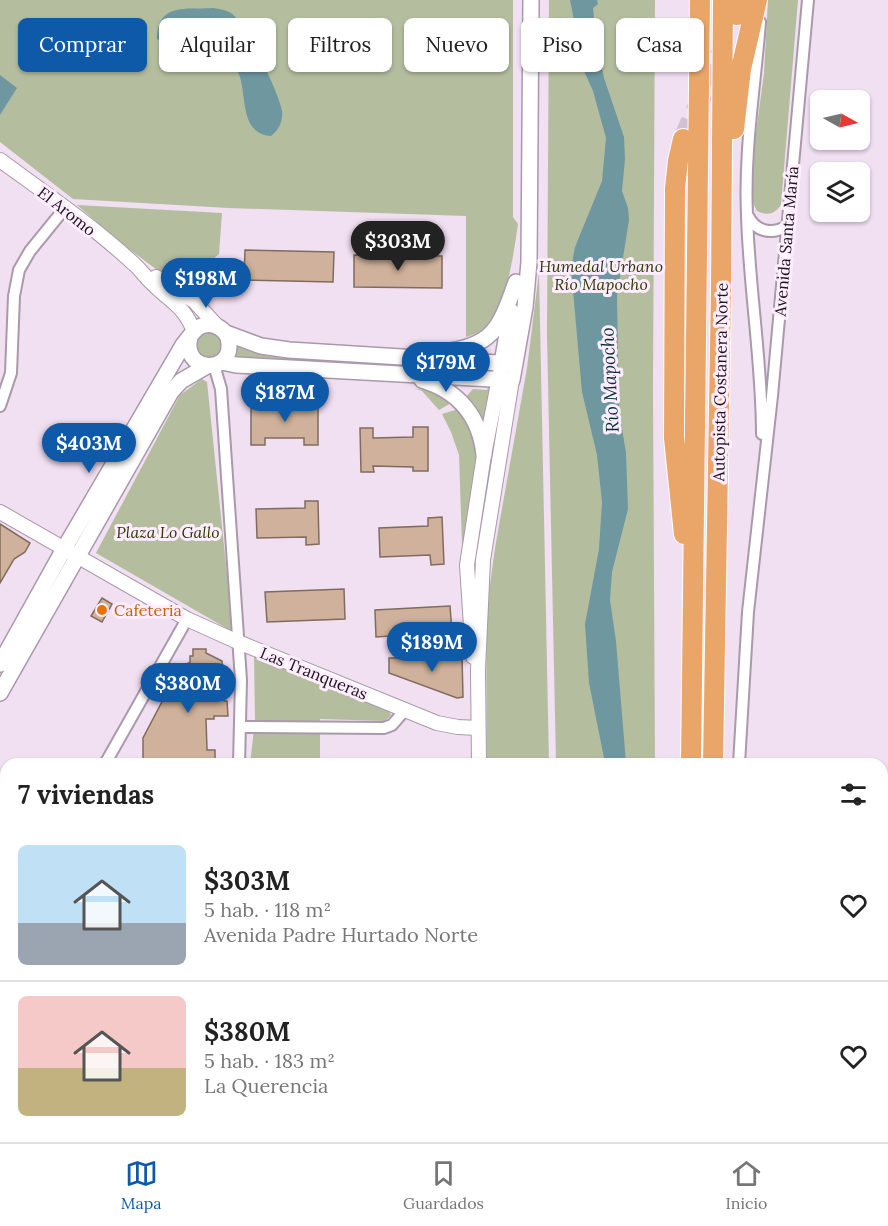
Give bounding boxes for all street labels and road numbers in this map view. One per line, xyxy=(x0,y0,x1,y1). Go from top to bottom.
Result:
street label: Avenida Santa María xyxy=(769,165,803,318)
street label: El Aromo xyxy=(34,182,100,240)
street label: Autopista Costanera Norte xyxy=(708,282,732,482)
street label: Las Tranqueras xyxy=(257,642,371,704)

